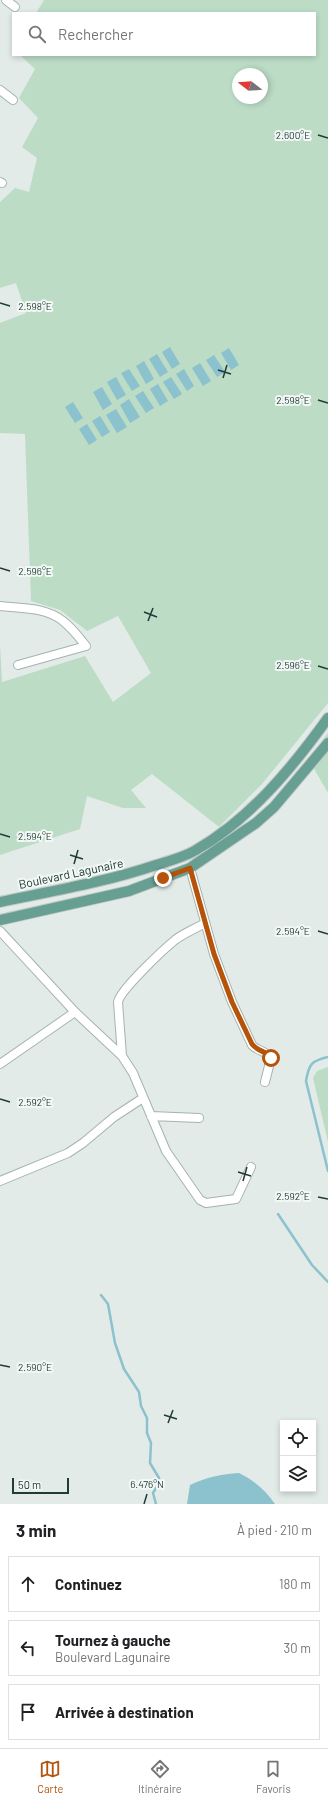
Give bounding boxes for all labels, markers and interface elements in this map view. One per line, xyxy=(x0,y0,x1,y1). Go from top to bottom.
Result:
search box xyxy=(12,12,316,56)
icon: search xyxy=(26,23,48,45)
text: Rechercher xyxy=(58,25,134,43)
north arrow xyxy=(232,68,268,104)
text: 2.600°E xyxy=(276,129,310,141)
text: 2.598°E xyxy=(18,300,52,312)
text: 2.598°E xyxy=(276,394,310,406)
text: 2.596°E xyxy=(18,565,52,577)
text: 2.596°E xyxy=(276,659,310,671)
text: 2.594°E xyxy=(18,830,52,842)
street label: Boulevard Lagunaire xyxy=(17,855,124,891)
route end xyxy=(154,869,172,887)
text: 2.594°E xyxy=(276,925,310,937)
route start xyxy=(262,1049,280,1067)
text: 2.592°E xyxy=(18,1096,52,1108)
text: 2.592°E xyxy=(276,1190,310,1202)
text: 2.590°E xyxy=(18,1361,52,1373)
map controls xyxy=(280,1420,316,1492)
button: locate xyxy=(280,1420,316,1456)
button: layers xyxy=(280,1456,316,1492)
scale bar xyxy=(12,1476,69,1495)
text: 50 m xyxy=(18,1478,41,1491)
text: 6.476°N xyxy=(130,1478,164,1490)
text: 3 min xyxy=(16,1520,56,1540)
text: À pied · 210 m xyxy=(237,1522,312,1538)
icon: ahead xyxy=(17,1573,39,1595)
text: Continuez xyxy=(55,1575,122,1593)
text: 180 m xyxy=(279,1576,311,1592)
text: Tournez à gauche xyxy=(55,1631,171,1649)
icon: left xyxy=(17,1637,39,1659)
text: 30 m xyxy=(284,1640,311,1656)
text: Boulevard Lagunaire xyxy=(55,1649,171,1665)
icon: arrive xyxy=(17,1701,39,1723)
text: Arrivée à destination xyxy=(55,1703,194,1721)
tab: Carte xyxy=(37,1758,63,1795)
tab: Itinéraire xyxy=(138,1758,182,1795)
tab: Favoris xyxy=(256,1758,291,1795)

